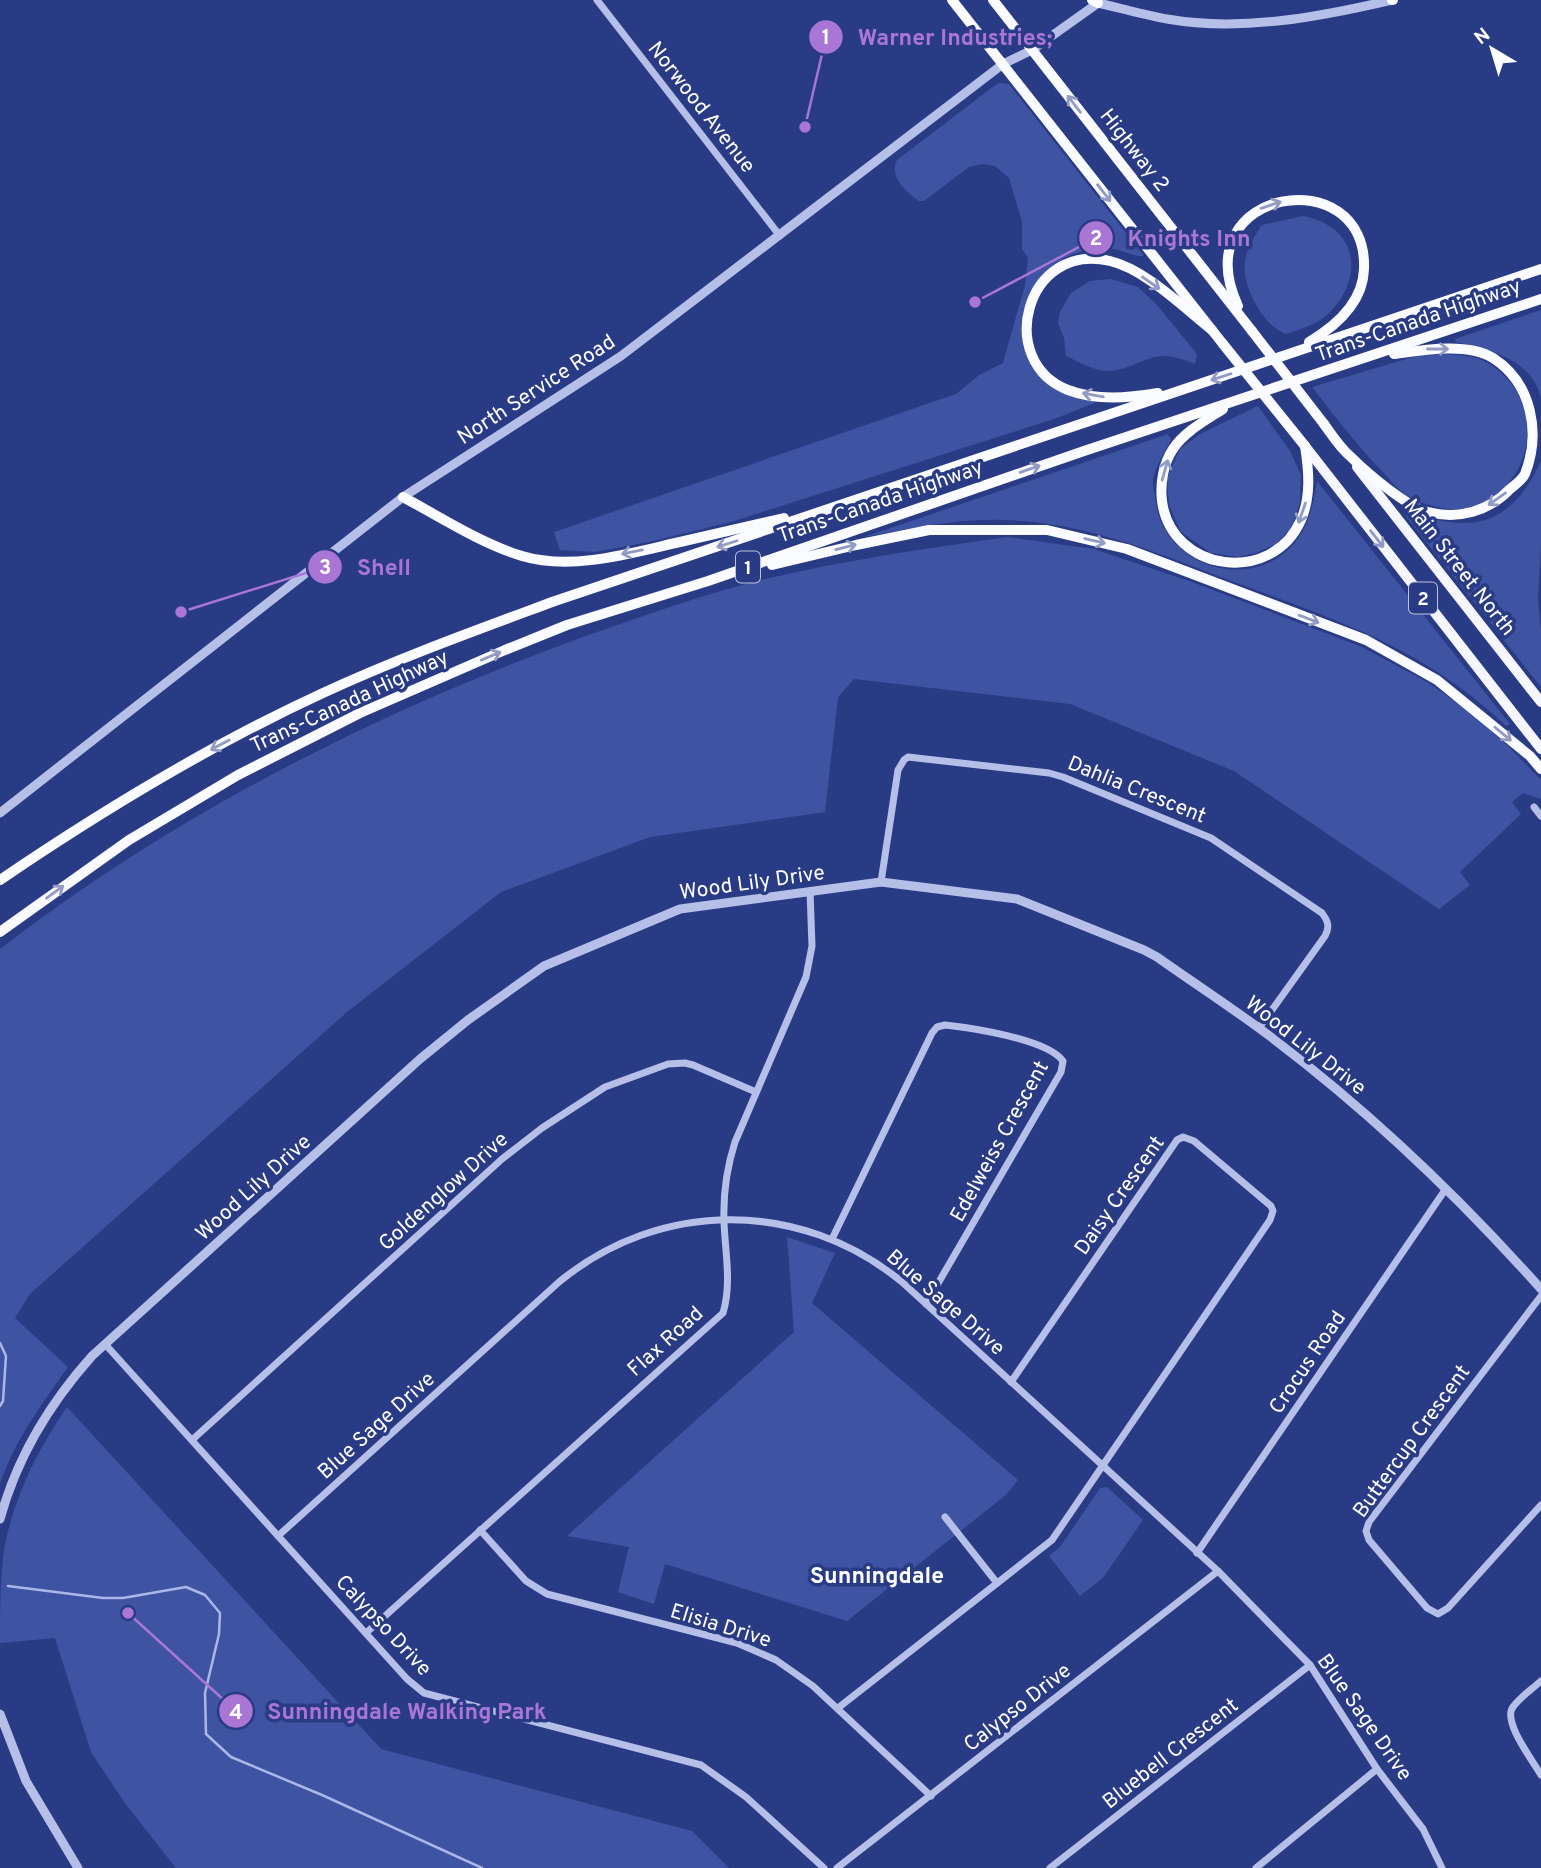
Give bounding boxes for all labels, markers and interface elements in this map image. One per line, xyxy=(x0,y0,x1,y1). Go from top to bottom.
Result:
north arrow xyxy=(1457,14,1527,84)
callout: Warner Industries; xyxy=(809,15,1067,59)
text: N xyxy=(1470,24,1496,51)
text: 1 xyxy=(822,25,830,52)
text: Warner Industries; xyxy=(858,25,1052,54)
street label: Norwood Avenue xyxy=(641,37,761,179)
one-way arrow xyxy=(1067,95,1082,113)
street label: Highway 2 xyxy=(1093,104,1175,198)
one-way arrow xyxy=(1096,183,1112,201)
one-way arrow xyxy=(1259,198,1281,210)
callout: Knights Inn xyxy=(1078,216,1264,260)
text: 2 xyxy=(1090,226,1102,253)
text: Knights Inn xyxy=(1128,226,1251,255)
street label: Trans-Canada Highway xyxy=(1312,274,1525,369)
one-way arrow xyxy=(1141,276,1160,290)
street label: North Service Road xyxy=(453,329,621,451)
one-way arrow xyxy=(1427,342,1450,356)
one-way arrow xyxy=(1210,371,1232,384)
one-way arrow xyxy=(1082,388,1105,402)
street label: Trans-Canada Highway xyxy=(774,455,987,550)
one-way arrow xyxy=(1160,459,1173,481)
one-way arrow xyxy=(1019,462,1041,475)
one-way arrow xyxy=(1488,492,1507,507)
street label: Main Street North xyxy=(1397,494,1521,642)
one-way arrow xyxy=(1295,502,1307,524)
one-way arrow xyxy=(1369,529,1384,548)
one-way arrow xyxy=(1083,535,1106,549)
one-way arrow xyxy=(716,538,738,551)
one-way arrow xyxy=(834,540,857,553)
callout: Shell xyxy=(308,545,425,589)
one-way arrow xyxy=(621,546,644,559)
road number: 1 xyxy=(736,552,760,582)
text: 3 xyxy=(319,555,331,582)
text: Shell xyxy=(357,555,411,584)
road number: 2 xyxy=(1409,582,1437,614)
one-way arrow xyxy=(1297,613,1319,626)
street label: Trans-Canada Highway xyxy=(246,645,453,760)
one-way arrow xyxy=(480,649,502,662)
one-way arrow xyxy=(1493,726,1511,742)
one-way arrow xyxy=(210,738,231,752)
street label: Dahlia Crescent xyxy=(1063,750,1210,830)
street label: Wood Lily Drive xyxy=(678,860,827,907)
one-way arrow xyxy=(45,884,64,899)
street label: Wood Lily Drive xyxy=(1239,990,1371,1102)
street label: Edelweiss Crescent xyxy=(945,1056,1056,1227)
street label: Goldenglow Drive xyxy=(373,1127,515,1258)
street label: Wood Lily Drive xyxy=(191,1129,317,1247)
street label: Daisy Crescent xyxy=(1069,1131,1171,1261)
street label: Blue Sage Drive xyxy=(880,1244,1010,1362)
street label: Flax Road xyxy=(622,1301,710,1383)
street label: Crocus Road xyxy=(1264,1306,1353,1420)
street label: Buttercup Crescent xyxy=(1348,1360,1477,1524)
street label: Blue Sage Drive xyxy=(313,1366,441,1486)
district label: Sunningdale xyxy=(810,1563,944,1592)
street label: Calypso Drive xyxy=(329,1570,437,1682)
street label: Elisia Drive xyxy=(667,1598,774,1655)
street label: Blue Sage Drive xyxy=(1310,1649,1418,1787)
street label: Calypso Drive xyxy=(959,1658,1077,1759)
callout: Sunningdale Walking Park xyxy=(218,1689,560,1733)
street label: Bluebell Crescent xyxy=(1098,1693,1244,1816)
text: Sunningdale Walking Park xyxy=(267,1699,547,1728)
text: 4 xyxy=(229,1700,243,1727)

